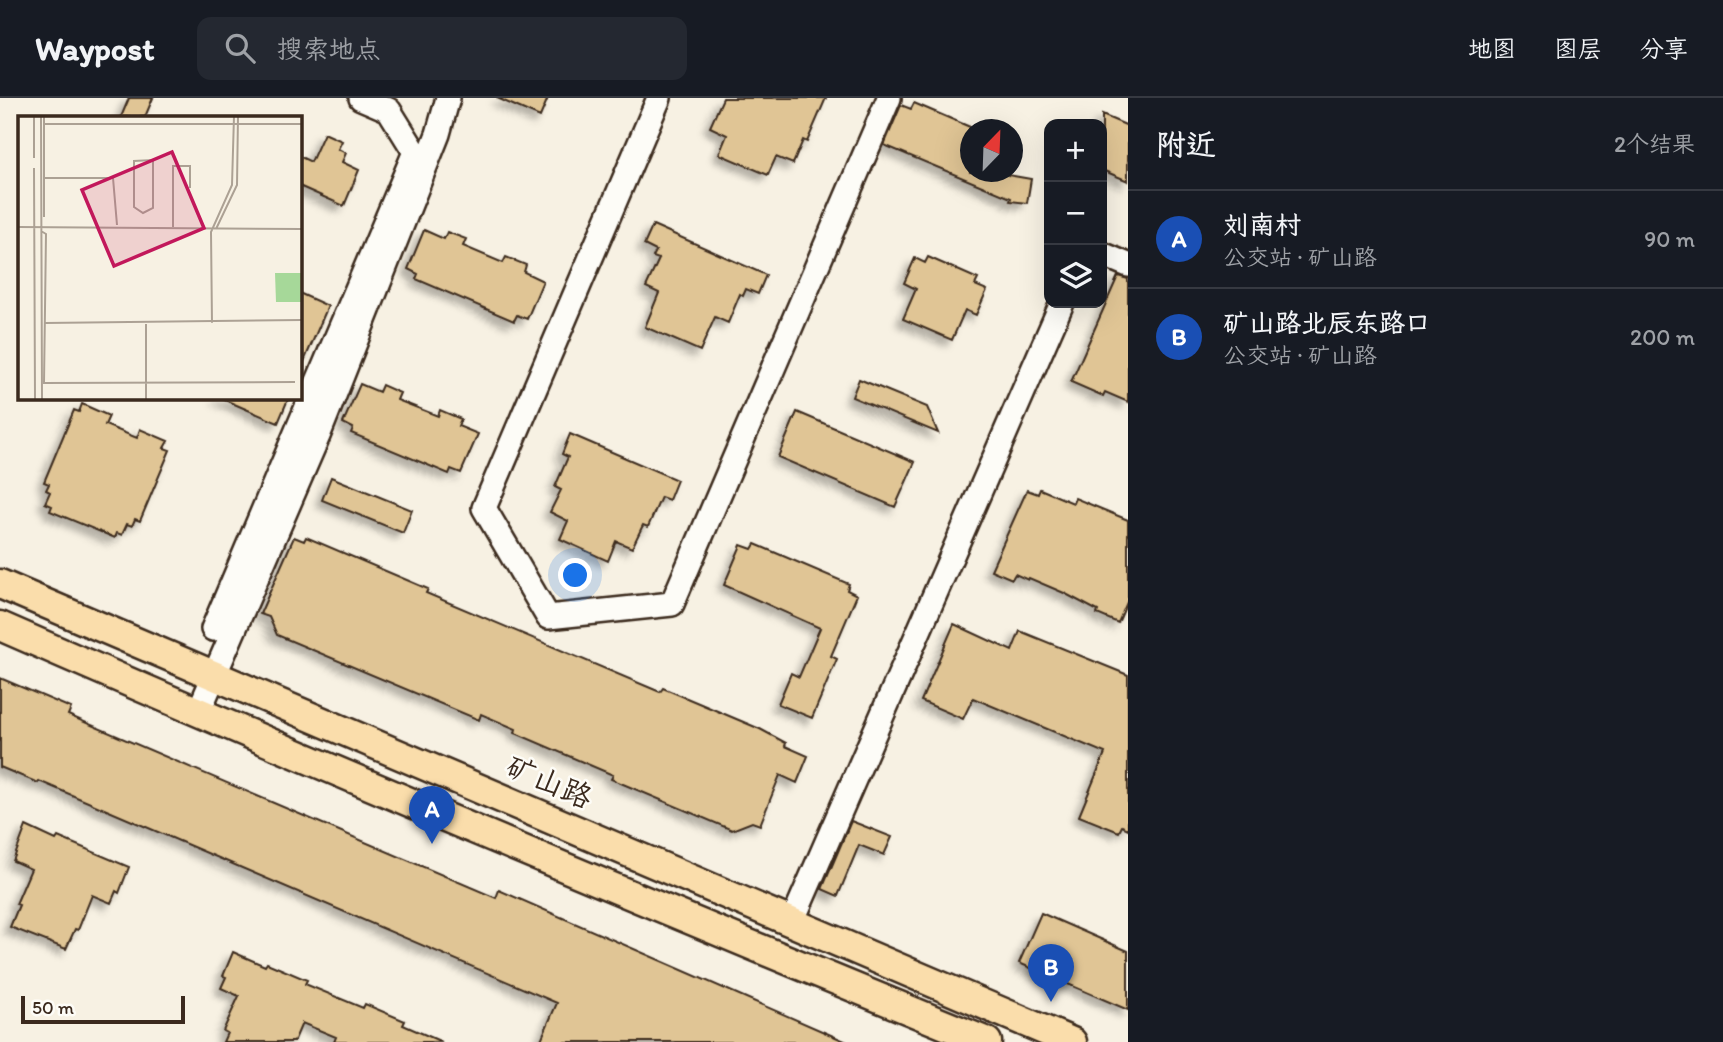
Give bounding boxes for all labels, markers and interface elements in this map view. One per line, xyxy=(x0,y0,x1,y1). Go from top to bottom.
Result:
search box xyxy=(197,17,687,80)
text: Waypost xyxy=(35,29,155,68)
icon: search xyxy=(221,29,259,67)
text: 搜索地点 xyxy=(277,33,381,65)
text: 地图 xyxy=(1468,34,1516,63)
text: 图层 xyxy=(1554,34,1602,63)
text: 分享 xyxy=(1640,34,1688,63)
inset map xyxy=(18,116,301,399)
north arrow xyxy=(960,119,1023,182)
map controls xyxy=(1044,119,1107,308)
button: + xyxy=(1044,119,1107,182)
text: 附近 xyxy=(1156,126,1216,163)
text: 2个结果 xyxy=(1614,130,1695,158)
button: − xyxy=(1044,182,1107,245)
text: 刘南村 xyxy=(1223,209,1301,241)
text: A xyxy=(1172,225,1186,253)
text: 90 m xyxy=(1644,225,1695,253)
text: 公交站 · 矿山路 xyxy=(1223,243,1377,271)
button: layers xyxy=(1044,245,1107,308)
text: 矿山路北辰东路口 xyxy=(1223,307,1431,339)
text: B xyxy=(1172,323,1186,351)
text: 200 m xyxy=(1630,323,1695,351)
text: 公交站 · 矿山路 xyxy=(1223,341,1377,369)
your location xyxy=(558,558,592,592)
street label: 矿山路 xyxy=(501,747,598,816)
pin: A xyxy=(409,786,455,844)
pin: B xyxy=(1028,944,1074,1002)
scale bar xyxy=(21,993,186,1025)
text: 50 m xyxy=(32,996,74,1019)

